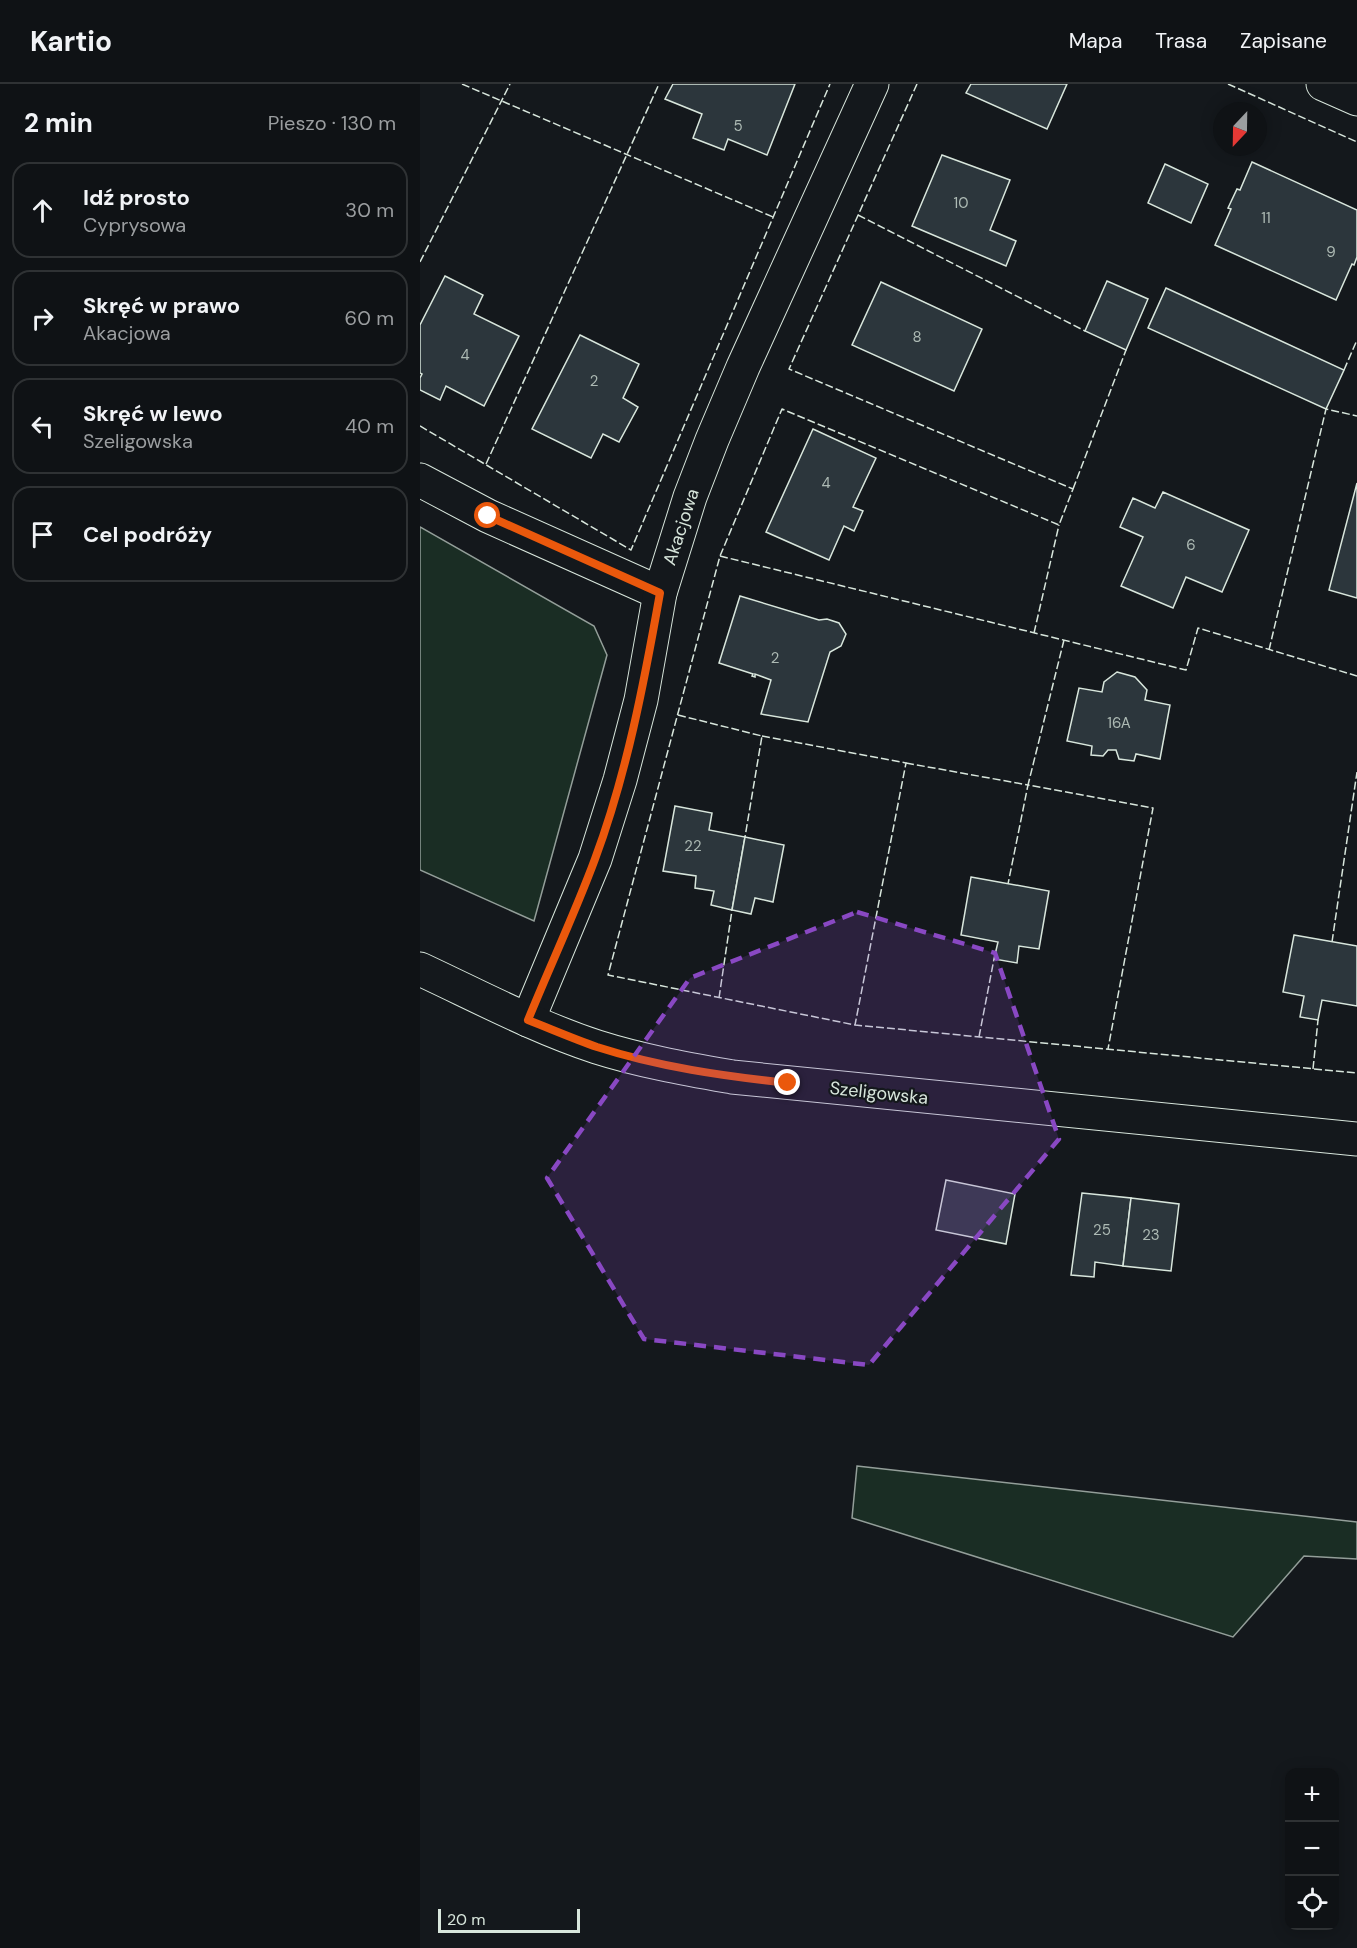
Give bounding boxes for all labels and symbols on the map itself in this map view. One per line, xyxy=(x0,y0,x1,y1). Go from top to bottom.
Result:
north arrow xyxy=(1213,102,1267,156)
house number: 5 xyxy=(733,116,743,136)
house number: 10 xyxy=(954,193,968,213)
house number: 11 xyxy=(1261,208,1271,228)
house number: 9 xyxy=(1326,242,1336,262)
house number: 8 xyxy=(912,327,922,347)
house number: 4 xyxy=(460,345,470,365)
house number: 2 xyxy=(590,371,598,391)
house number: 4 xyxy=(821,473,831,493)
street label: Akacjowa xyxy=(657,486,705,568)
route start xyxy=(474,502,500,528)
house number: 6 xyxy=(1186,535,1196,555)
house number: 2 xyxy=(771,648,779,668)
house number: 16A xyxy=(1107,713,1131,733)
house number: 22 xyxy=(684,836,702,856)
route end xyxy=(774,1069,800,1095)
street label: Szeligowska xyxy=(829,1076,929,1110)
house number: 25 xyxy=(1093,1220,1111,1240)
house number: 23 xyxy=(1142,1225,1160,1245)
scale bar xyxy=(438,1906,580,1934)

